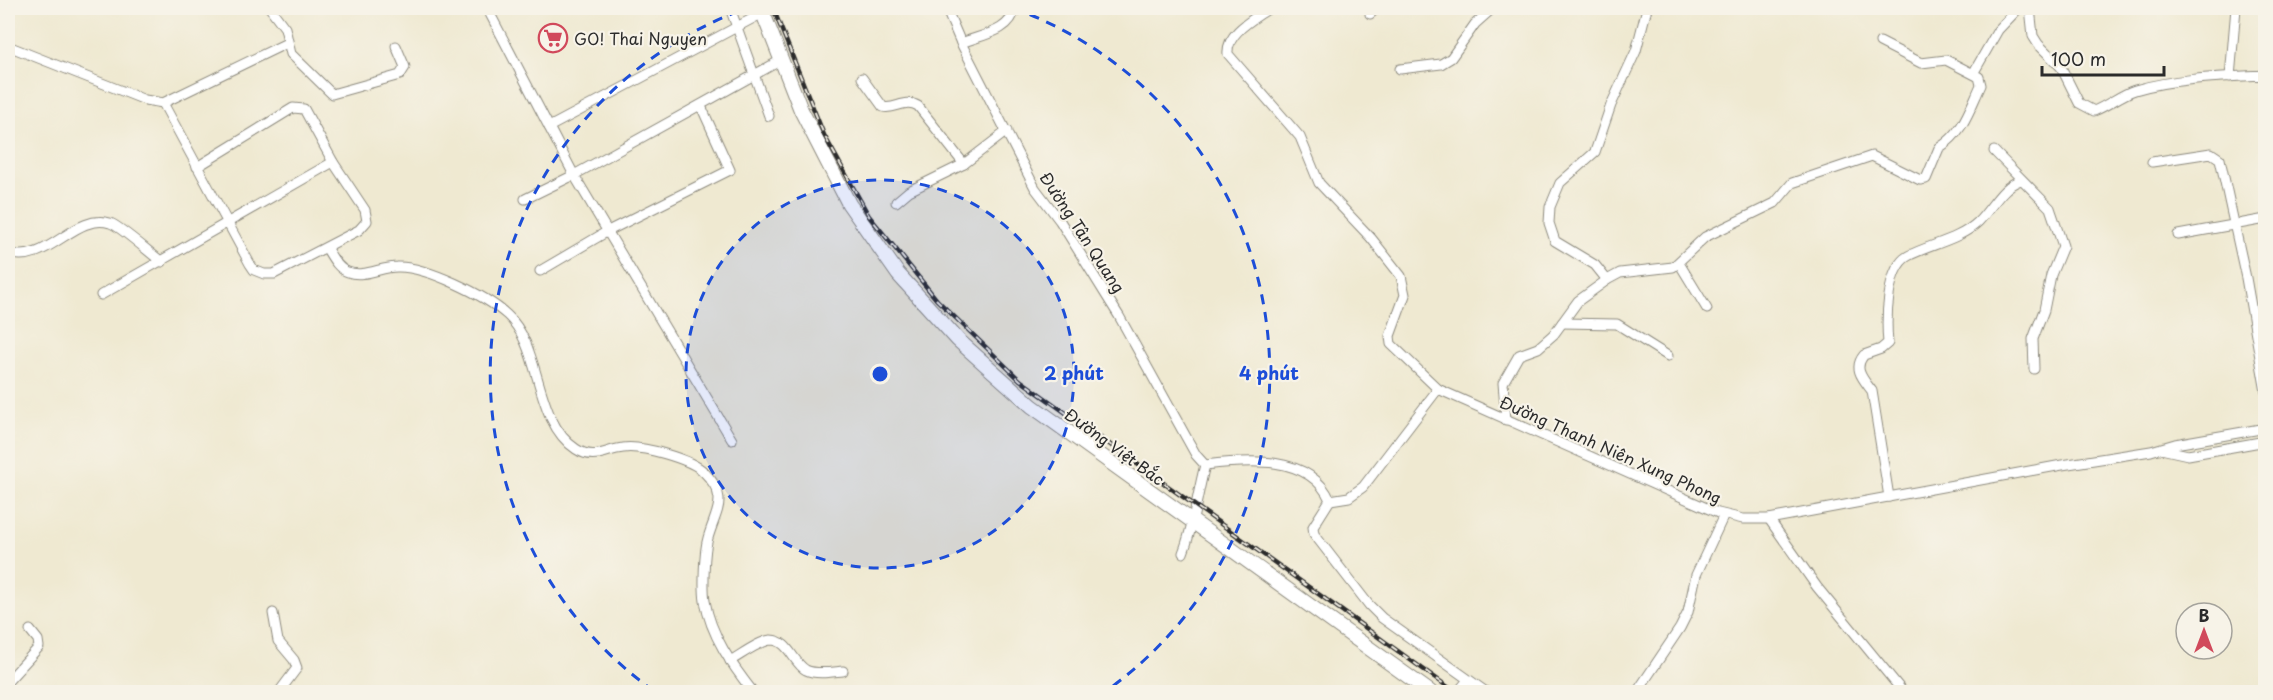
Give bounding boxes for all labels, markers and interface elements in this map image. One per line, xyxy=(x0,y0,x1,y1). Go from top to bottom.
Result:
supermarket icon: GO! Thai Nguyen xyxy=(537,22,569,54)
place label: GO! Thai Nguyen xyxy=(574,26,707,50)
scale bar xyxy=(2042,39,2164,77)
text: 100 m xyxy=(2051,45,2106,72)
street label: Đường Tân Quang xyxy=(1035,167,1131,297)
text: 2 phút xyxy=(1044,359,1104,386)
text: 4 phút xyxy=(1239,359,1299,386)
centre of rings xyxy=(870,364,890,384)
street label: Đường Thanh Niên Xung Phong xyxy=(1496,389,1726,509)
street label: Đường Việt Bắc xyxy=(1060,402,1170,490)
north arrow xyxy=(2174,601,2234,661)
text: B xyxy=(2199,603,2210,627)

